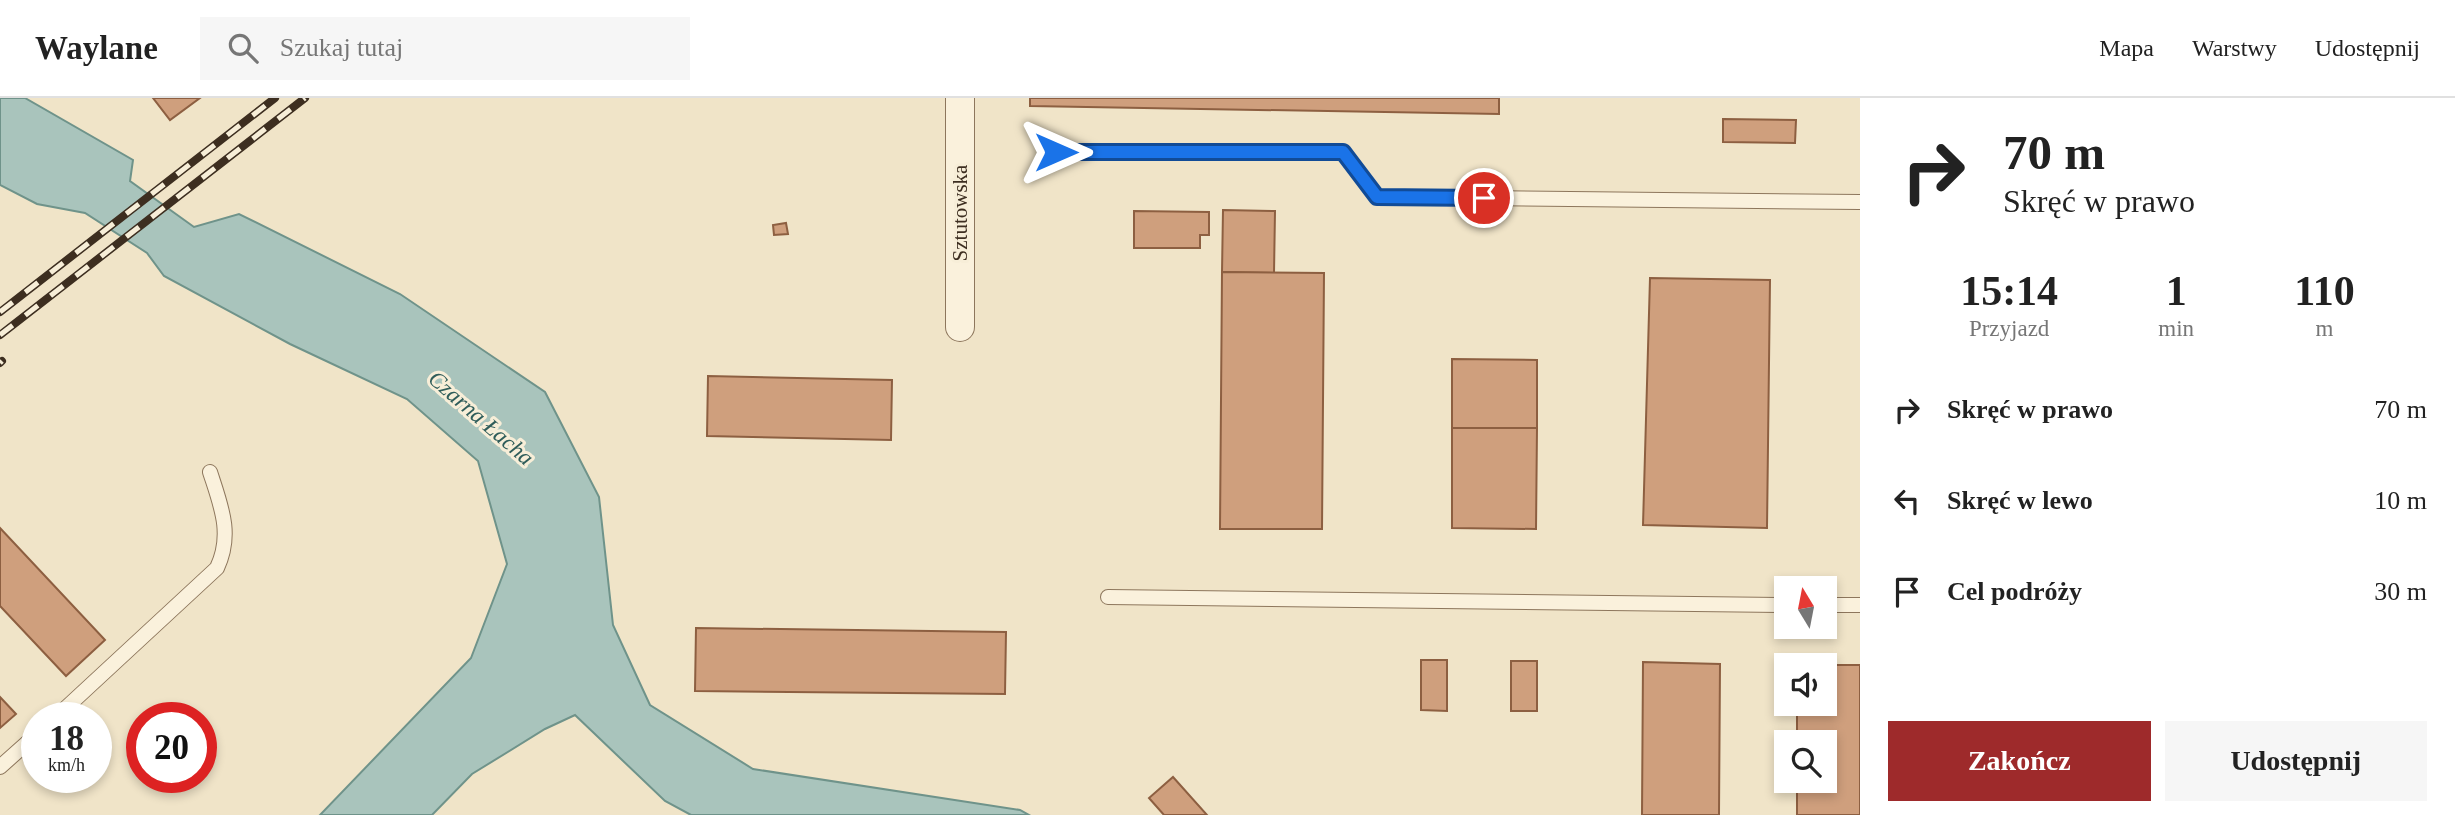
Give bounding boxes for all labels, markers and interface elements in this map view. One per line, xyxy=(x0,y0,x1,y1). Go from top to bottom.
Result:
search box xyxy=(200,17,690,80)
icon: search xyxy=(224,29,262,67)
text: Waylane xyxy=(35,30,158,66)
text: Szukaj tutaj xyxy=(280,33,403,62)
text: Mapa xyxy=(2099,35,2154,61)
text: Warstwy xyxy=(2192,35,2277,61)
text: Udostępnij xyxy=(2315,35,2420,61)
position arrow xyxy=(1019,115,1093,189)
text: 70 m xyxy=(2003,125,2105,180)
icon: right xyxy=(1888,126,1979,217)
street label: Sztutowska xyxy=(948,164,972,261)
pin xyxy=(1454,168,1514,228)
icon: arrive xyxy=(1465,179,1503,217)
text: Skręć w prawo xyxy=(2003,183,2195,219)
text: 15:14 xyxy=(1960,268,2058,314)
text: 1 xyxy=(2166,268,2187,314)
text: 110 xyxy=(2294,268,2355,314)
text: Przyjazd xyxy=(1969,316,2049,341)
text: min xyxy=(2158,316,2194,341)
text: m xyxy=(2316,316,2333,341)
water label: Czarna Łacha xyxy=(423,366,539,470)
icon: right xyxy=(1888,391,1926,429)
text: Skręć w prawo xyxy=(1947,395,2113,424)
text: 70 m xyxy=(2374,395,2427,424)
icon: left xyxy=(1888,482,1926,520)
text: Skręć w lewo xyxy=(1947,486,2093,515)
text: 10 m xyxy=(2374,486,2427,515)
icon: arrive xyxy=(1888,573,1926,611)
north arrow xyxy=(1774,576,1838,639)
map controls xyxy=(1774,576,1837,793)
text: Cel podróży xyxy=(1947,577,2082,606)
text: 30 m xyxy=(2374,577,2427,606)
button: sound xyxy=(1774,653,1837,716)
speed limit sign: 20 xyxy=(126,702,217,793)
text: 18 xyxy=(49,719,84,758)
button: Zakończ xyxy=(1888,721,2151,801)
button: Udostępnij xyxy=(2165,721,2427,801)
button: search xyxy=(1774,730,1837,793)
text: km/h xyxy=(48,755,85,775)

